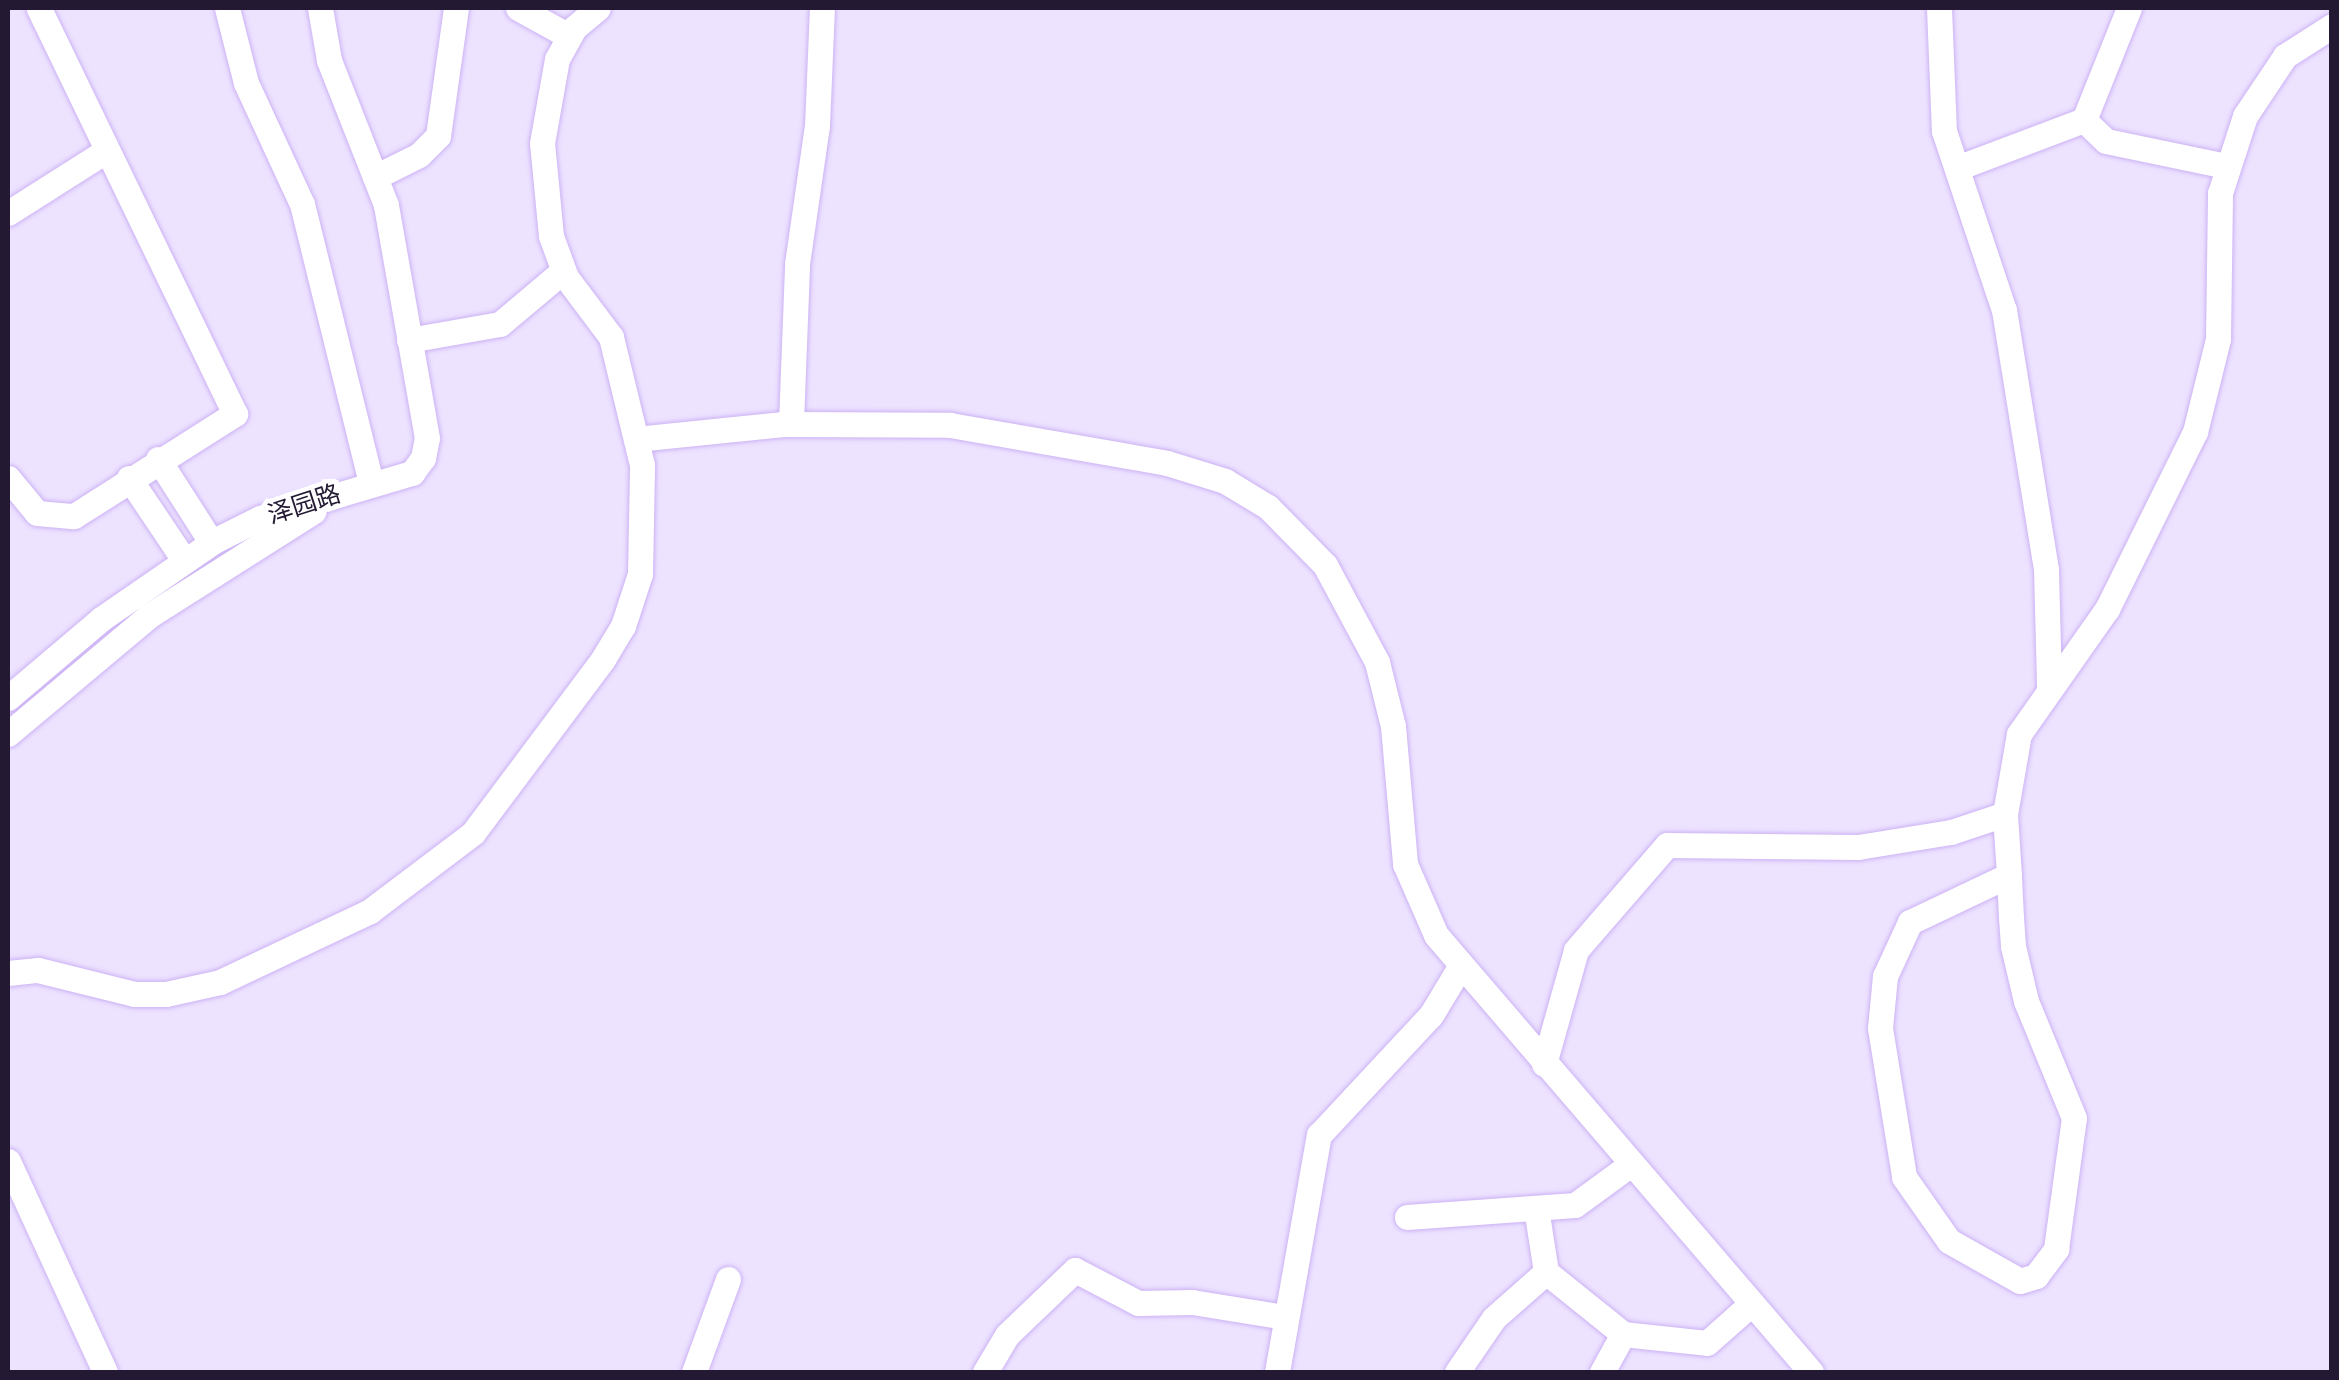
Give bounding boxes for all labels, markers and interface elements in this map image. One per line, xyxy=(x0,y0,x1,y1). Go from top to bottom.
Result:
street label: 泽园路 xyxy=(264,478,344,530)

